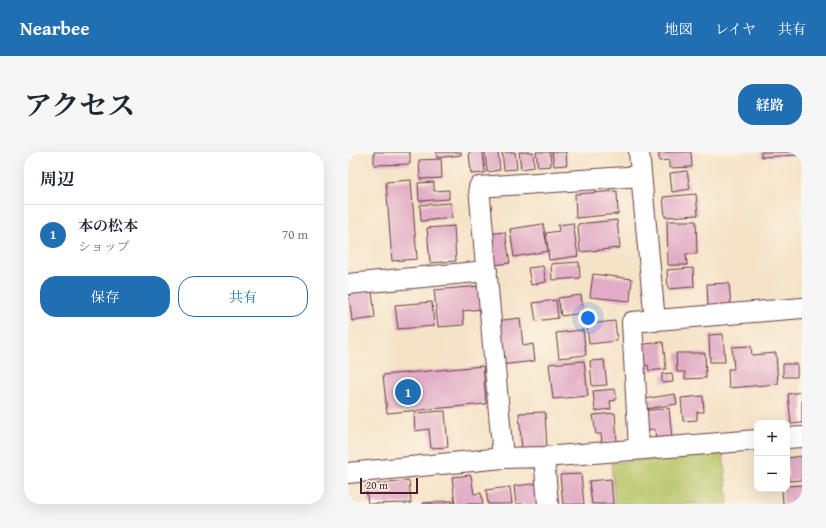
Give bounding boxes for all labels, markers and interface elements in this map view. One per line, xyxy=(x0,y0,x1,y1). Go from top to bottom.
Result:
text: Nearbee xyxy=(20,14,90,42)
text: 地図 xyxy=(665,19,693,39)
text: レイヤ xyxy=(715,19,756,39)
text: 共有 xyxy=(778,19,806,39)
text: アクセス xyxy=(24,84,135,125)
button: 経路 xyxy=(738,84,802,125)
text: 周辺 xyxy=(40,166,74,191)
text: 本の松本 xyxy=(78,215,138,236)
text: 1 xyxy=(50,225,56,244)
text: 70 m xyxy=(282,225,308,244)
text: ショップ xyxy=(78,237,130,256)
button: 保存 xyxy=(40,276,170,317)
button: 共有 xyxy=(178,276,308,317)
your location xyxy=(578,308,598,328)
pin: 1 xyxy=(395,377,421,407)
map controls xyxy=(754,420,790,492)
button: + xyxy=(754,420,790,456)
button: − xyxy=(754,456,790,492)
scale bar xyxy=(360,476,418,495)
text: 20 m xyxy=(366,477,388,493)

